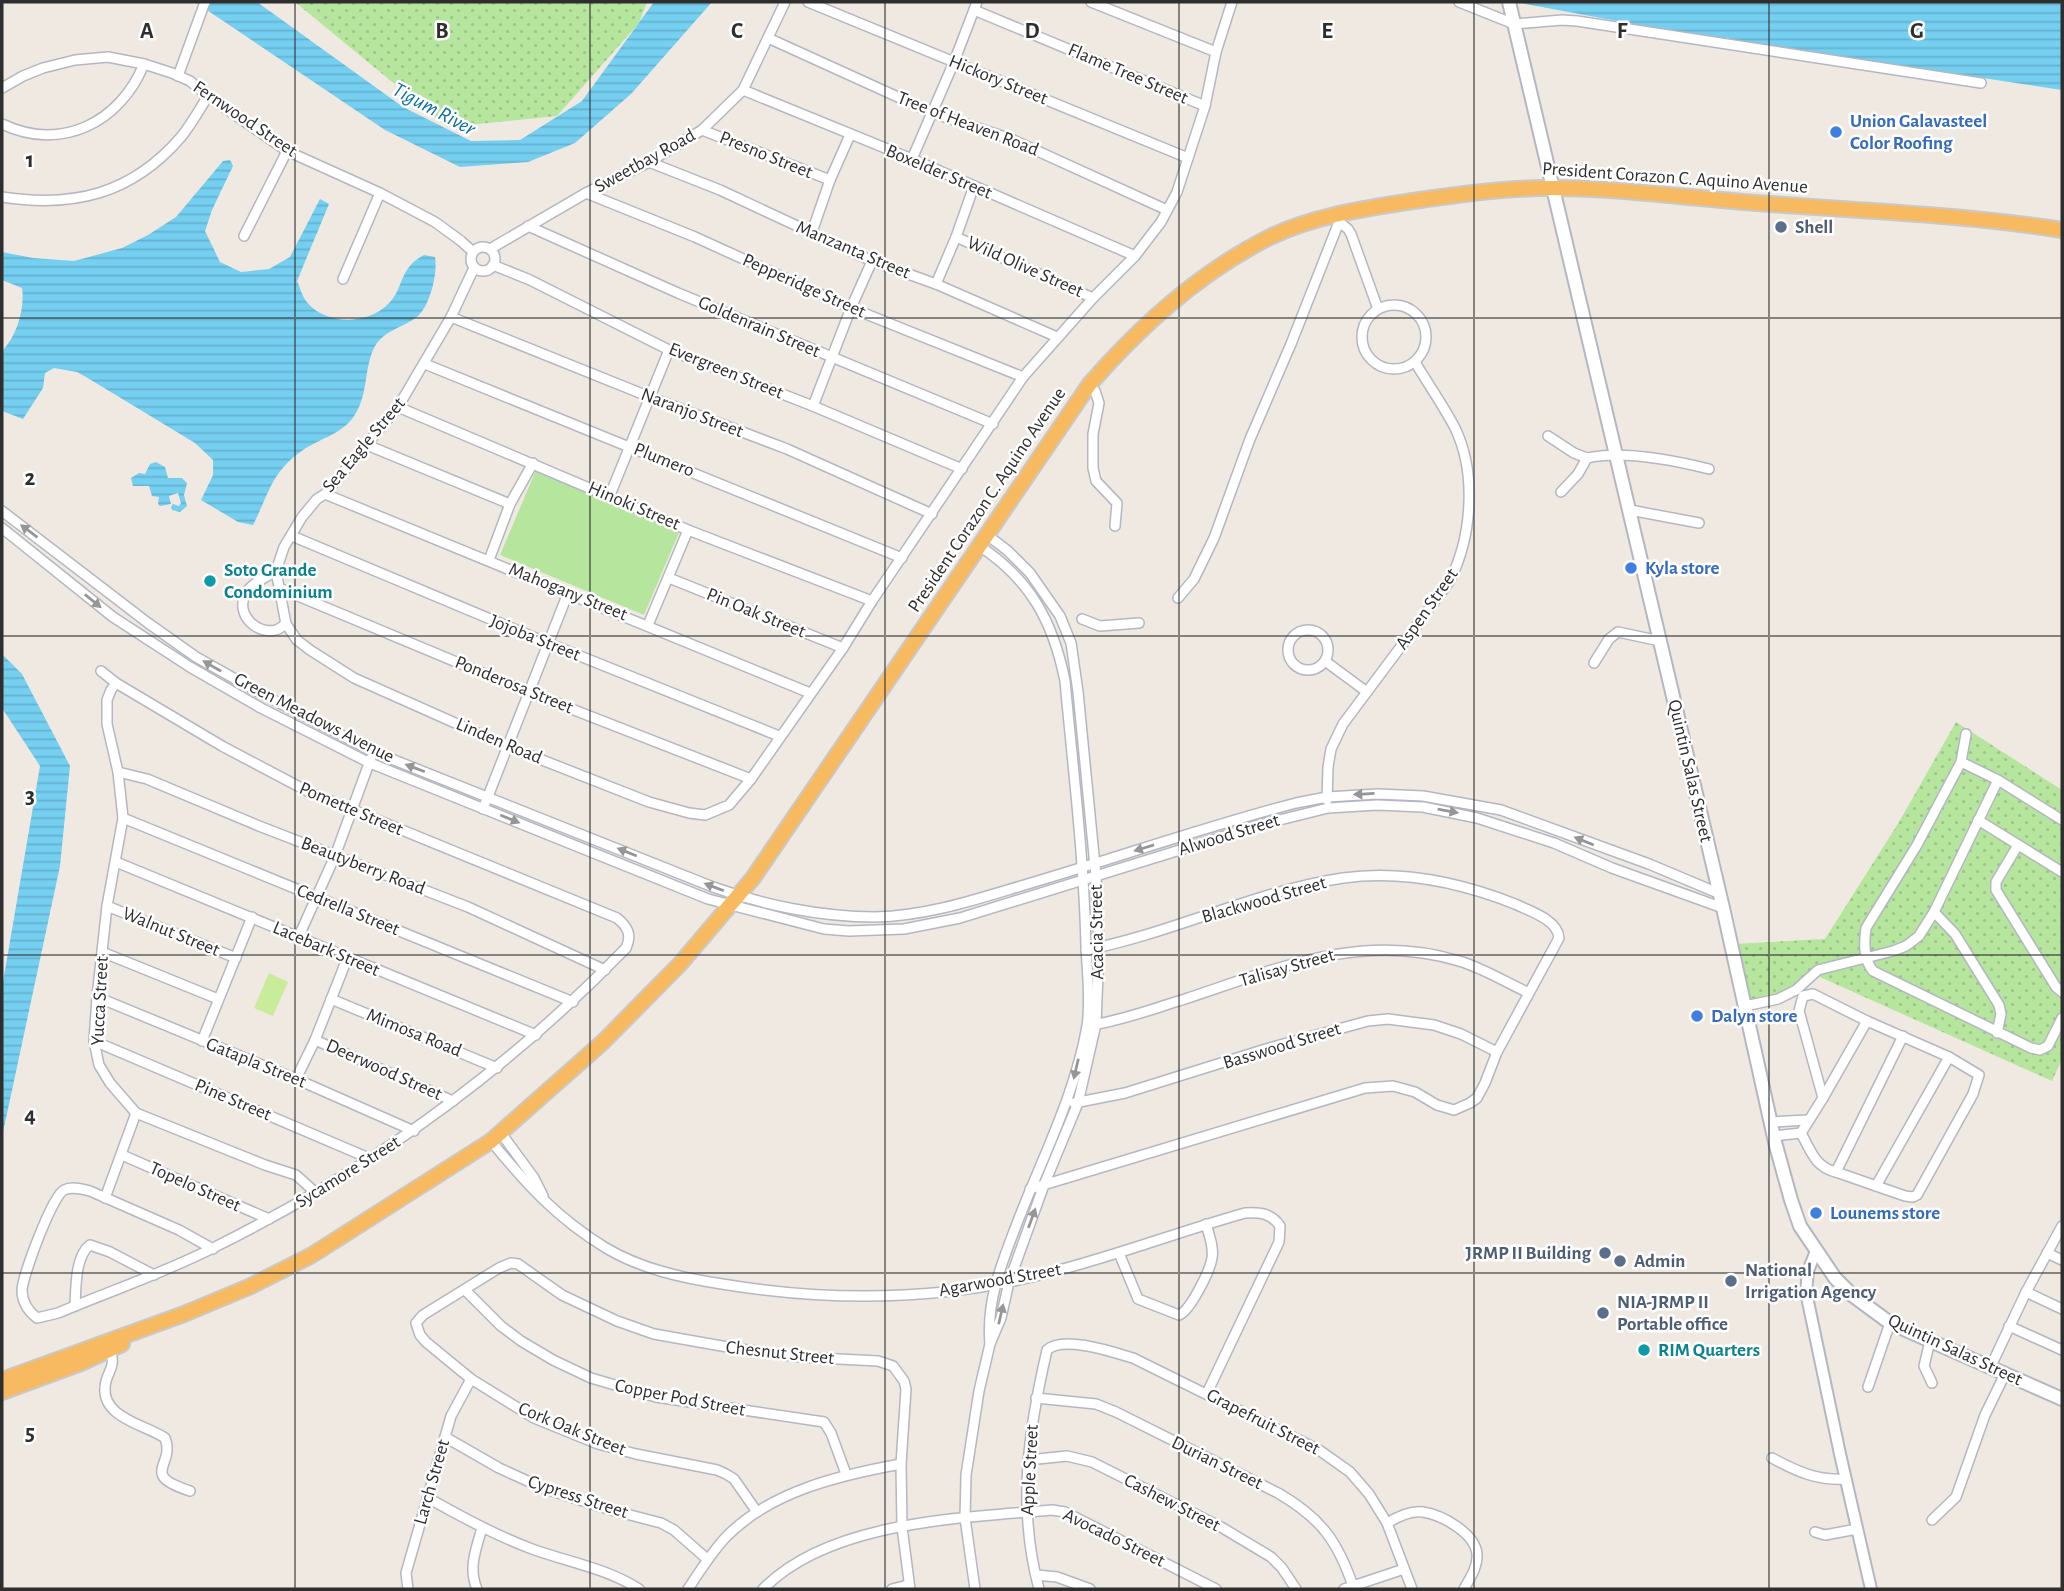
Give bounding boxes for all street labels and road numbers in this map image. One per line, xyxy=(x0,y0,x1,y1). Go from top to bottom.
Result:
street label: Flame Tree Street xyxy=(1065,40,1191,108)
street label: Hickory Street xyxy=(946,52,1050,108)
street label: Fernwood Street xyxy=(190,77,300,161)
street label: Tree of Heaven Road xyxy=(895,88,1042,160)
street label: Sweetbay Road xyxy=(591,125,699,196)
street label: Presno Street xyxy=(717,128,815,182)
street label: Boxelder Street xyxy=(883,141,995,203)
street label: President Corazon C. Aquino Avenue xyxy=(1541,159,1809,197)
street label: Manzanta Street xyxy=(793,217,913,283)
street label: Wild Olive Street xyxy=(964,233,1086,301)
street label: Pepperidge Street xyxy=(740,250,868,322)
street label: Goldenrain Street xyxy=(695,293,823,361)
street label: Evergreen Street xyxy=(666,339,786,403)
street label: President Corazon C. Aquino Avenue xyxy=(905,384,1069,616)
street label: Naranjo Street xyxy=(638,385,746,441)
street label: Sea Eagle Street xyxy=(319,394,409,496)
street label: Plumero xyxy=(631,439,697,481)
street label: Hinoki Street xyxy=(585,478,683,534)
street label: Mahogany Street xyxy=(506,560,630,624)
street label: Aspen Street xyxy=(1392,565,1462,653)
street label: Pin Oak Street xyxy=(704,585,808,641)
street label: Jojoba Street xyxy=(487,611,583,665)
street label: Ponderosa Street xyxy=(452,653,576,717)
street label: Green Meadows Avenue xyxy=(231,669,397,767)
street label: Quintin Salas Street xyxy=(1664,698,1716,844)
street label: Linden Road xyxy=(453,714,545,768)
street label: Pomette Street xyxy=(296,779,406,839)
street label: Alwood Street xyxy=(1176,811,1282,859)
street label: Beautyberry Road xyxy=(298,834,428,898)
street label: Blackwood Street xyxy=(1200,873,1328,927)
street label: Cedrella Street xyxy=(294,881,402,939)
street label: Acacia Street xyxy=(1087,884,1107,980)
street label: Walnut Street xyxy=(120,904,222,960)
street label: Lacebark Street xyxy=(270,918,382,980)
street label: Talisay Street xyxy=(1237,945,1337,991)
street label: Yucca Street xyxy=(88,956,112,1046)
street label: Mimosa Road xyxy=(364,1005,464,1061)
street label: Basswood Street xyxy=(1221,1019,1343,1073)
street label: Gatapla Street xyxy=(203,1034,309,1092)
street label: Deerwood Street xyxy=(323,1036,445,1104)
street label: Pine Street xyxy=(192,1075,274,1125)
street label: Sycamore Street xyxy=(292,1132,404,1212)
street label: Topelo Street xyxy=(147,1158,243,1216)
street label: Agarwood Street xyxy=(937,1260,1063,1300)
street label: Quintin Salas Street xyxy=(1885,1311,2025,1389)
street label: Chesnut Street xyxy=(725,1338,835,1368)
street label: Copper Pod Street xyxy=(613,1376,747,1420)
street label: Grapefruit Street xyxy=(1203,1385,1323,1459)
street label: Cork Oak Street xyxy=(516,1399,628,1459)
street label: Apple Street xyxy=(1018,1424,1042,1516)
street label: Durian Street xyxy=(1168,1433,1266,1493)
street label: Larch Street xyxy=(411,1437,453,1527)
street label: Cashew Street xyxy=(1121,1471,1223,1535)
street label: Cypress Street xyxy=(526,1472,630,1522)
street label: Avocado Street xyxy=(1060,1505,1168,1571)

